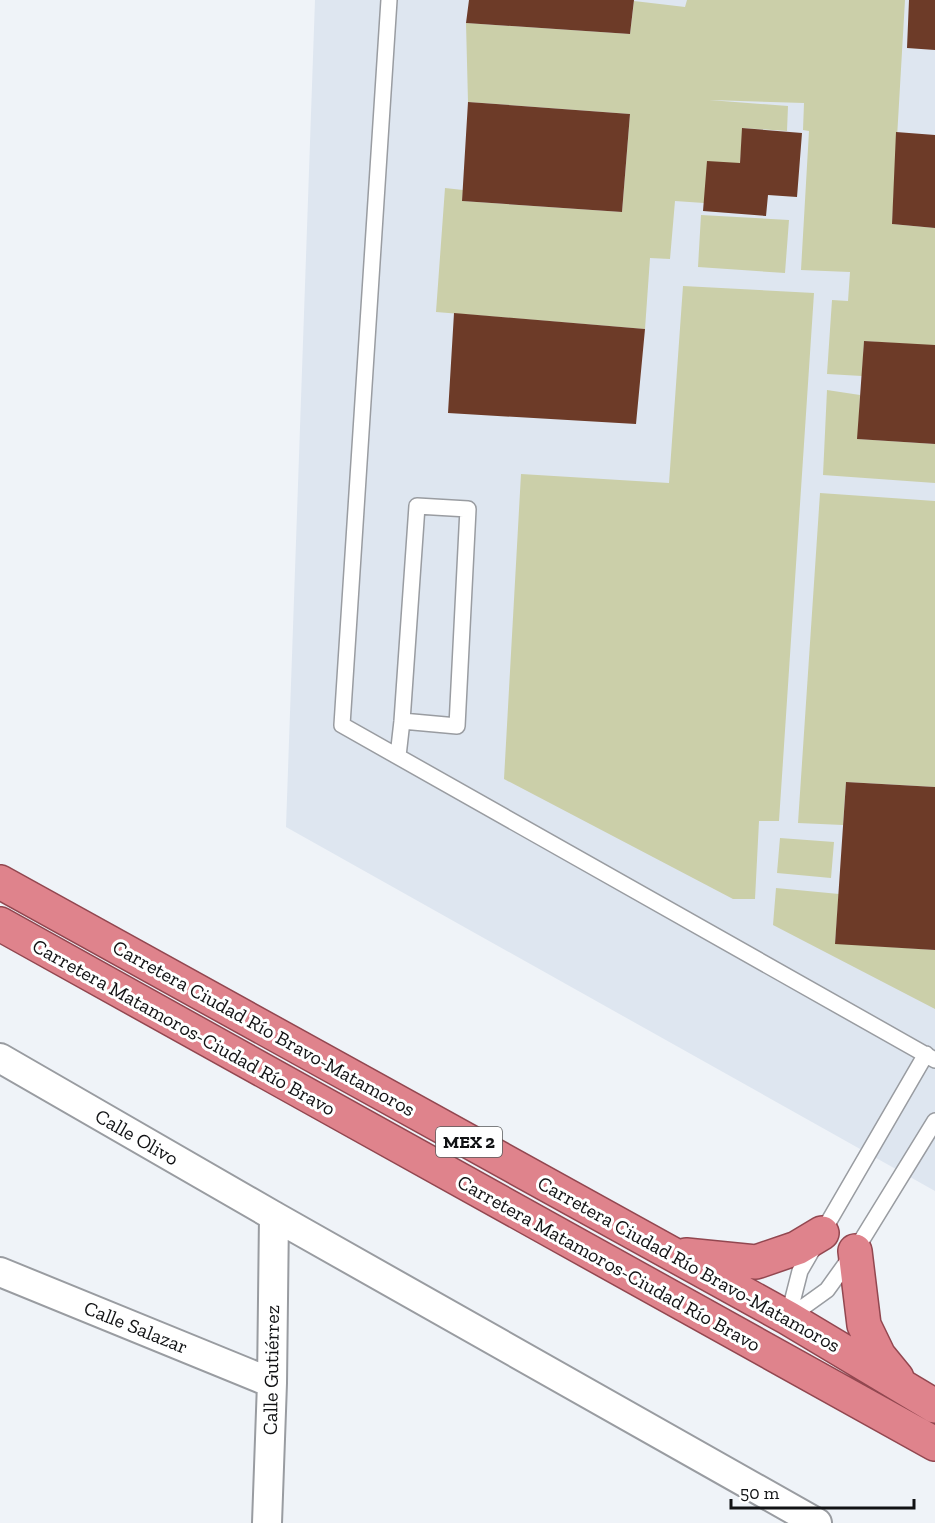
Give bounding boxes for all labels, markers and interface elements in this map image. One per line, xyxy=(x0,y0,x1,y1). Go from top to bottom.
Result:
street label: Carretera Matamoros-Ciudad Río Bravo xyxy=(28,933,340,1121)
street label: Carretera Ciudad Río Bravo-Matamoros xyxy=(109,935,419,1121)
street label: Calle Olivo xyxy=(91,1104,183,1170)
road number: MEX 2 xyxy=(436,1127,502,1157)
street label: Carretera Matamoros-Ciudad Río Bravo xyxy=(453,1169,765,1357)
street label: Carretera Ciudad Río Bravo-Matamoros xyxy=(534,1171,844,1357)
street label: Calle Salazar xyxy=(81,1295,191,1359)
street label: Calle Gutiérrez xyxy=(258,1305,284,1435)
scale bar xyxy=(731,1472,914,1510)
text: 50 m xyxy=(740,1482,780,1504)

